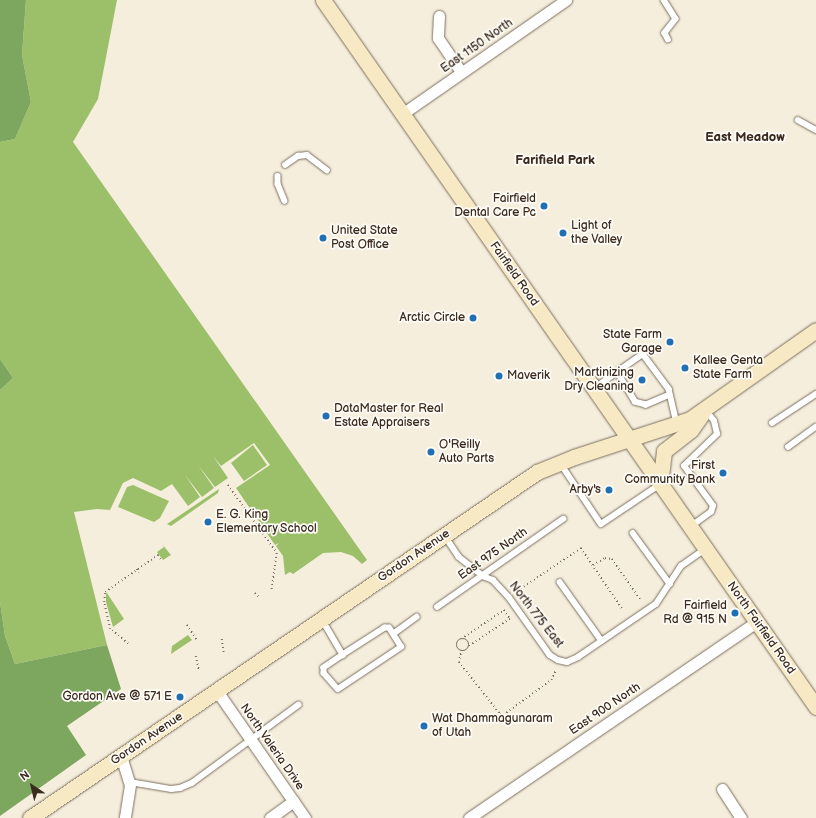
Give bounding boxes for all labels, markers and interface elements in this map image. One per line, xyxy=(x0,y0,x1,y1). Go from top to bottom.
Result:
street label: East 1150 North xyxy=(438,16,516,76)
district label: East Meadow xyxy=(705,129,785,145)
district label: Farifield Park xyxy=(515,152,595,168)
place label: Fairfield Dental Care Pc xyxy=(454,192,536,220)
marker: Fairfield Dental Care Pc xyxy=(539,201,549,211)
place label: Light of the Valley xyxy=(571,219,623,247)
place label: United State Post Office xyxy=(331,224,398,252)
marker: Light of the Valley xyxy=(558,228,568,238)
marker: United State Post Office xyxy=(318,233,328,243)
street label: Fairfield Road xyxy=(486,239,542,309)
place label: Arctic Circle xyxy=(400,311,465,325)
marker: Arctic Circle xyxy=(468,313,478,323)
place label: State Farm Garage xyxy=(603,328,662,356)
marker: State Farm Garage xyxy=(665,337,675,347)
place label: Kallee Genta State Farm xyxy=(693,354,763,382)
marker: Kallee Genta State Farm xyxy=(680,363,690,373)
place label: Martinizing Dry Cleaning xyxy=(563,366,634,394)
place label: Maverik xyxy=(507,369,550,383)
marker: Maverik xyxy=(494,371,504,381)
marker: Martinizing Dry Cleaning xyxy=(637,375,647,385)
place label: DataMaster for Real Estate Appraisers xyxy=(334,402,443,430)
marker: DataMaster for Real Estate Appraisers xyxy=(321,411,331,421)
place label: O'Reilly Auto Parts xyxy=(439,438,494,466)
marker: O'Reilly Auto Parts xyxy=(426,447,436,457)
place label: First Community Bank xyxy=(624,459,715,487)
marker: First Community Bank xyxy=(718,468,728,478)
place label: Arby's xyxy=(569,483,601,497)
marker: Arby's xyxy=(604,485,614,495)
place label: E. G. King Elementary School xyxy=(216,508,318,536)
marker: E. G. King Elementary School xyxy=(203,517,213,527)
street label: East 975 North xyxy=(456,525,530,583)
street label: Gordon Avenue xyxy=(375,527,453,585)
street label: North 775 East xyxy=(506,579,566,651)
street label: North Fairfield Road xyxy=(724,579,798,677)
place label: Fairfield Rd @ 915 N xyxy=(663,599,727,627)
marker: Fairfield Rd @ 915 N xyxy=(730,608,740,618)
street label: East 900 North xyxy=(567,680,643,738)
place label: Gordon Ave @ 571 E xyxy=(63,690,172,704)
marker: Gordon Ave @ 571 E xyxy=(175,692,185,702)
street label: North Valeria Drive xyxy=(237,701,307,793)
street label: Gordon Avenue xyxy=(108,710,186,768)
place label: Wat Dhammagunaram of Utah xyxy=(432,712,553,740)
marker: Wat Dhammagunaram of Utah xyxy=(419,721,429,731)
north arrow xyxy=(12,766,52,806)
text: N xyxy=(18,768,32,783)

